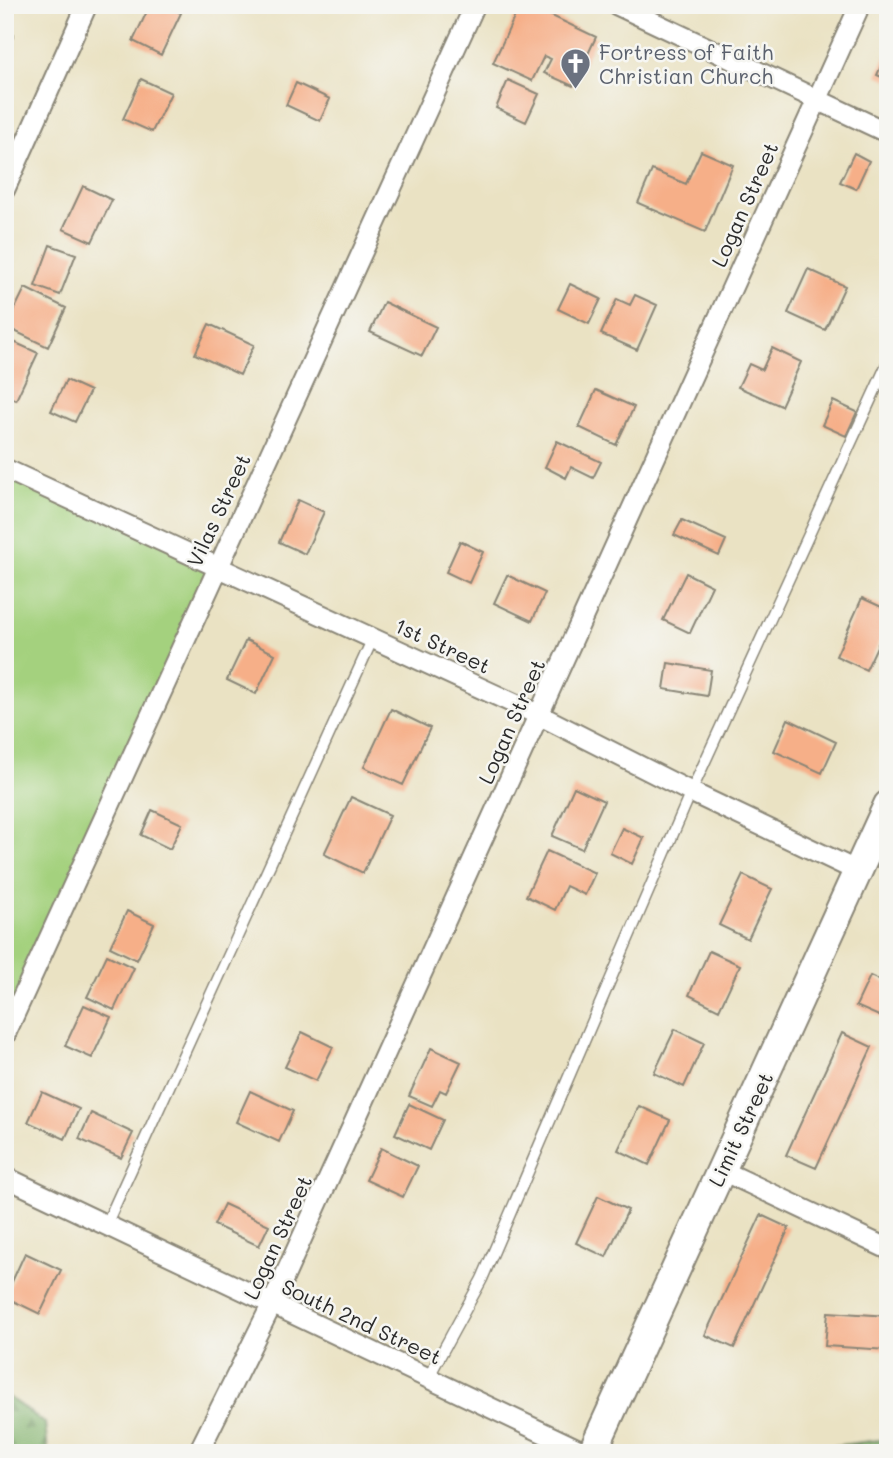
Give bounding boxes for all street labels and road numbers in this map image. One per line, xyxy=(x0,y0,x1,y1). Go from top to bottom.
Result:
street label: Logan Street xyxy=(704,137,784,271)
street label: Vilas Street xyxy=(180,449,256,571)
street label: 1st Street xyxy=(391,611,495,679)
street label: Logan Street xyxy=(471,654,551,788)
street label: Limit Street xyxy=(702,1067,778,1191)
street label: Logan Street xyxy=(236,1171,318,1303)
street label: South 2nd Street xyxy=(278,1272,446,1370)

